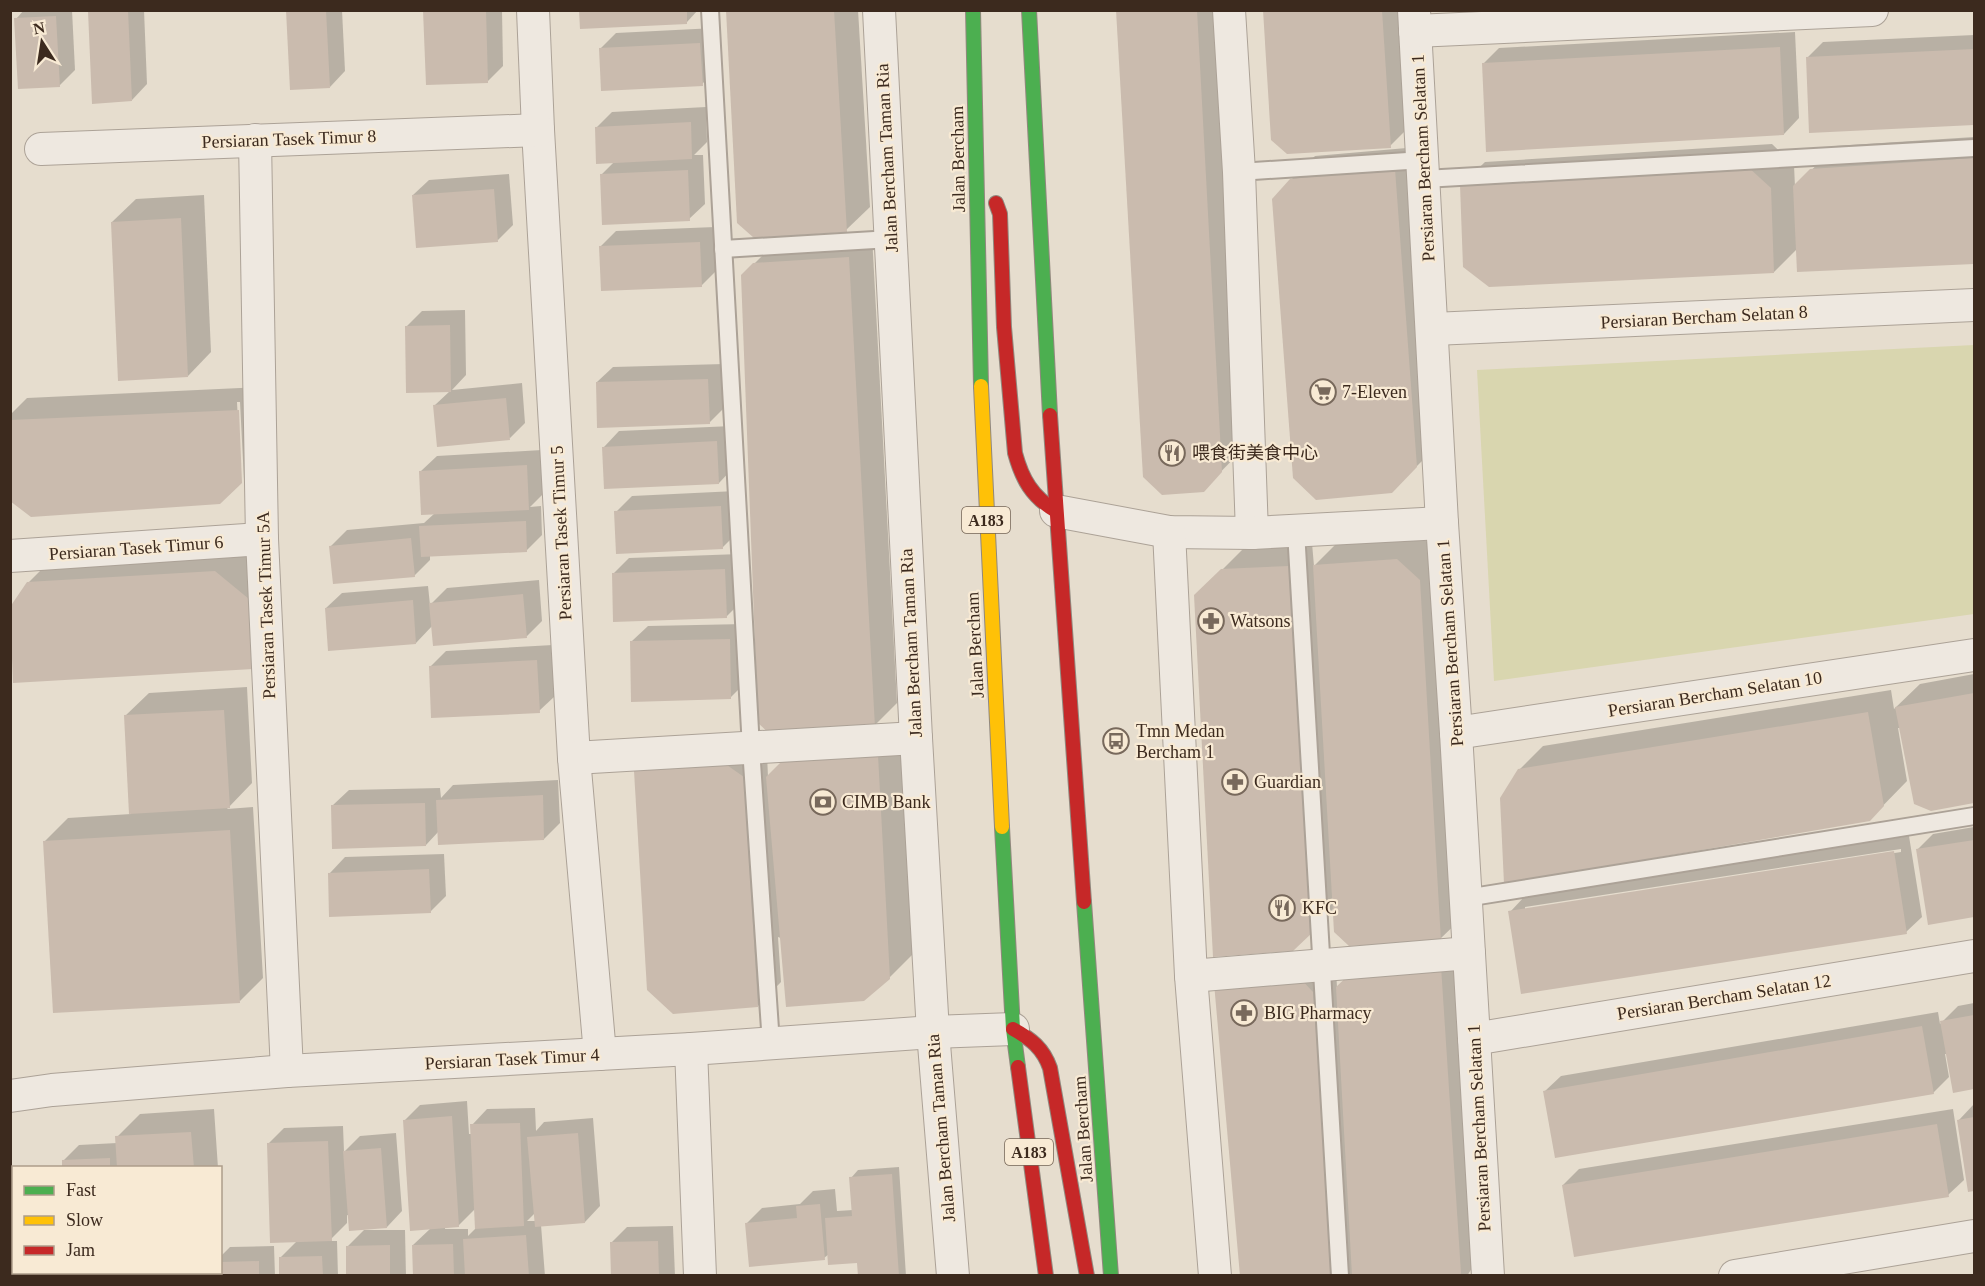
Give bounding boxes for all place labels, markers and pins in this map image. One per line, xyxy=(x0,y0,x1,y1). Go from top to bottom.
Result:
supermarket icon: 7-Eleven xyxy=(1308,377,1338,407)
place label: 7-Eleven xyxy=(1342,382,1407,402)
restaurant icon: 喂食街美食中心 xyxy=(1157,438,1187,468)
place label: 喂食街美食中心 xyxy=(1192,443,1318,463)
pharmacy icon: Watsons xyxy=(1196,606,1226,636)
place label: Watsons xyxy=(1230,611,1291,631)
place label: Tmn Medan Bercham 1 xyxy=(1136,721,1224,762)
bus stop icon: Tmn Medan Bercham 1 xyxy=(1101,726,1131,756)
pharmacy icon: Guardian xyxy=(1220,767,1250,797)
place label: Guardian xyxy=(1254,772,1321,792)
bank icon: CIMB Bank xyxy=(808,787,838,817)
place label: CIMB Bank xyxy=(842,792,931,812)
restaurant icon: KFC xyxy=(1267,893,1297,923)
place label: KFC xyxy=(1302,898,1337,918)
pharmacy icon: BIG Pharmacy xyxy=(1229,998,1259,1028)
place label: BIG Pharmacy xyxy=(1264,1003,1371,1023)

